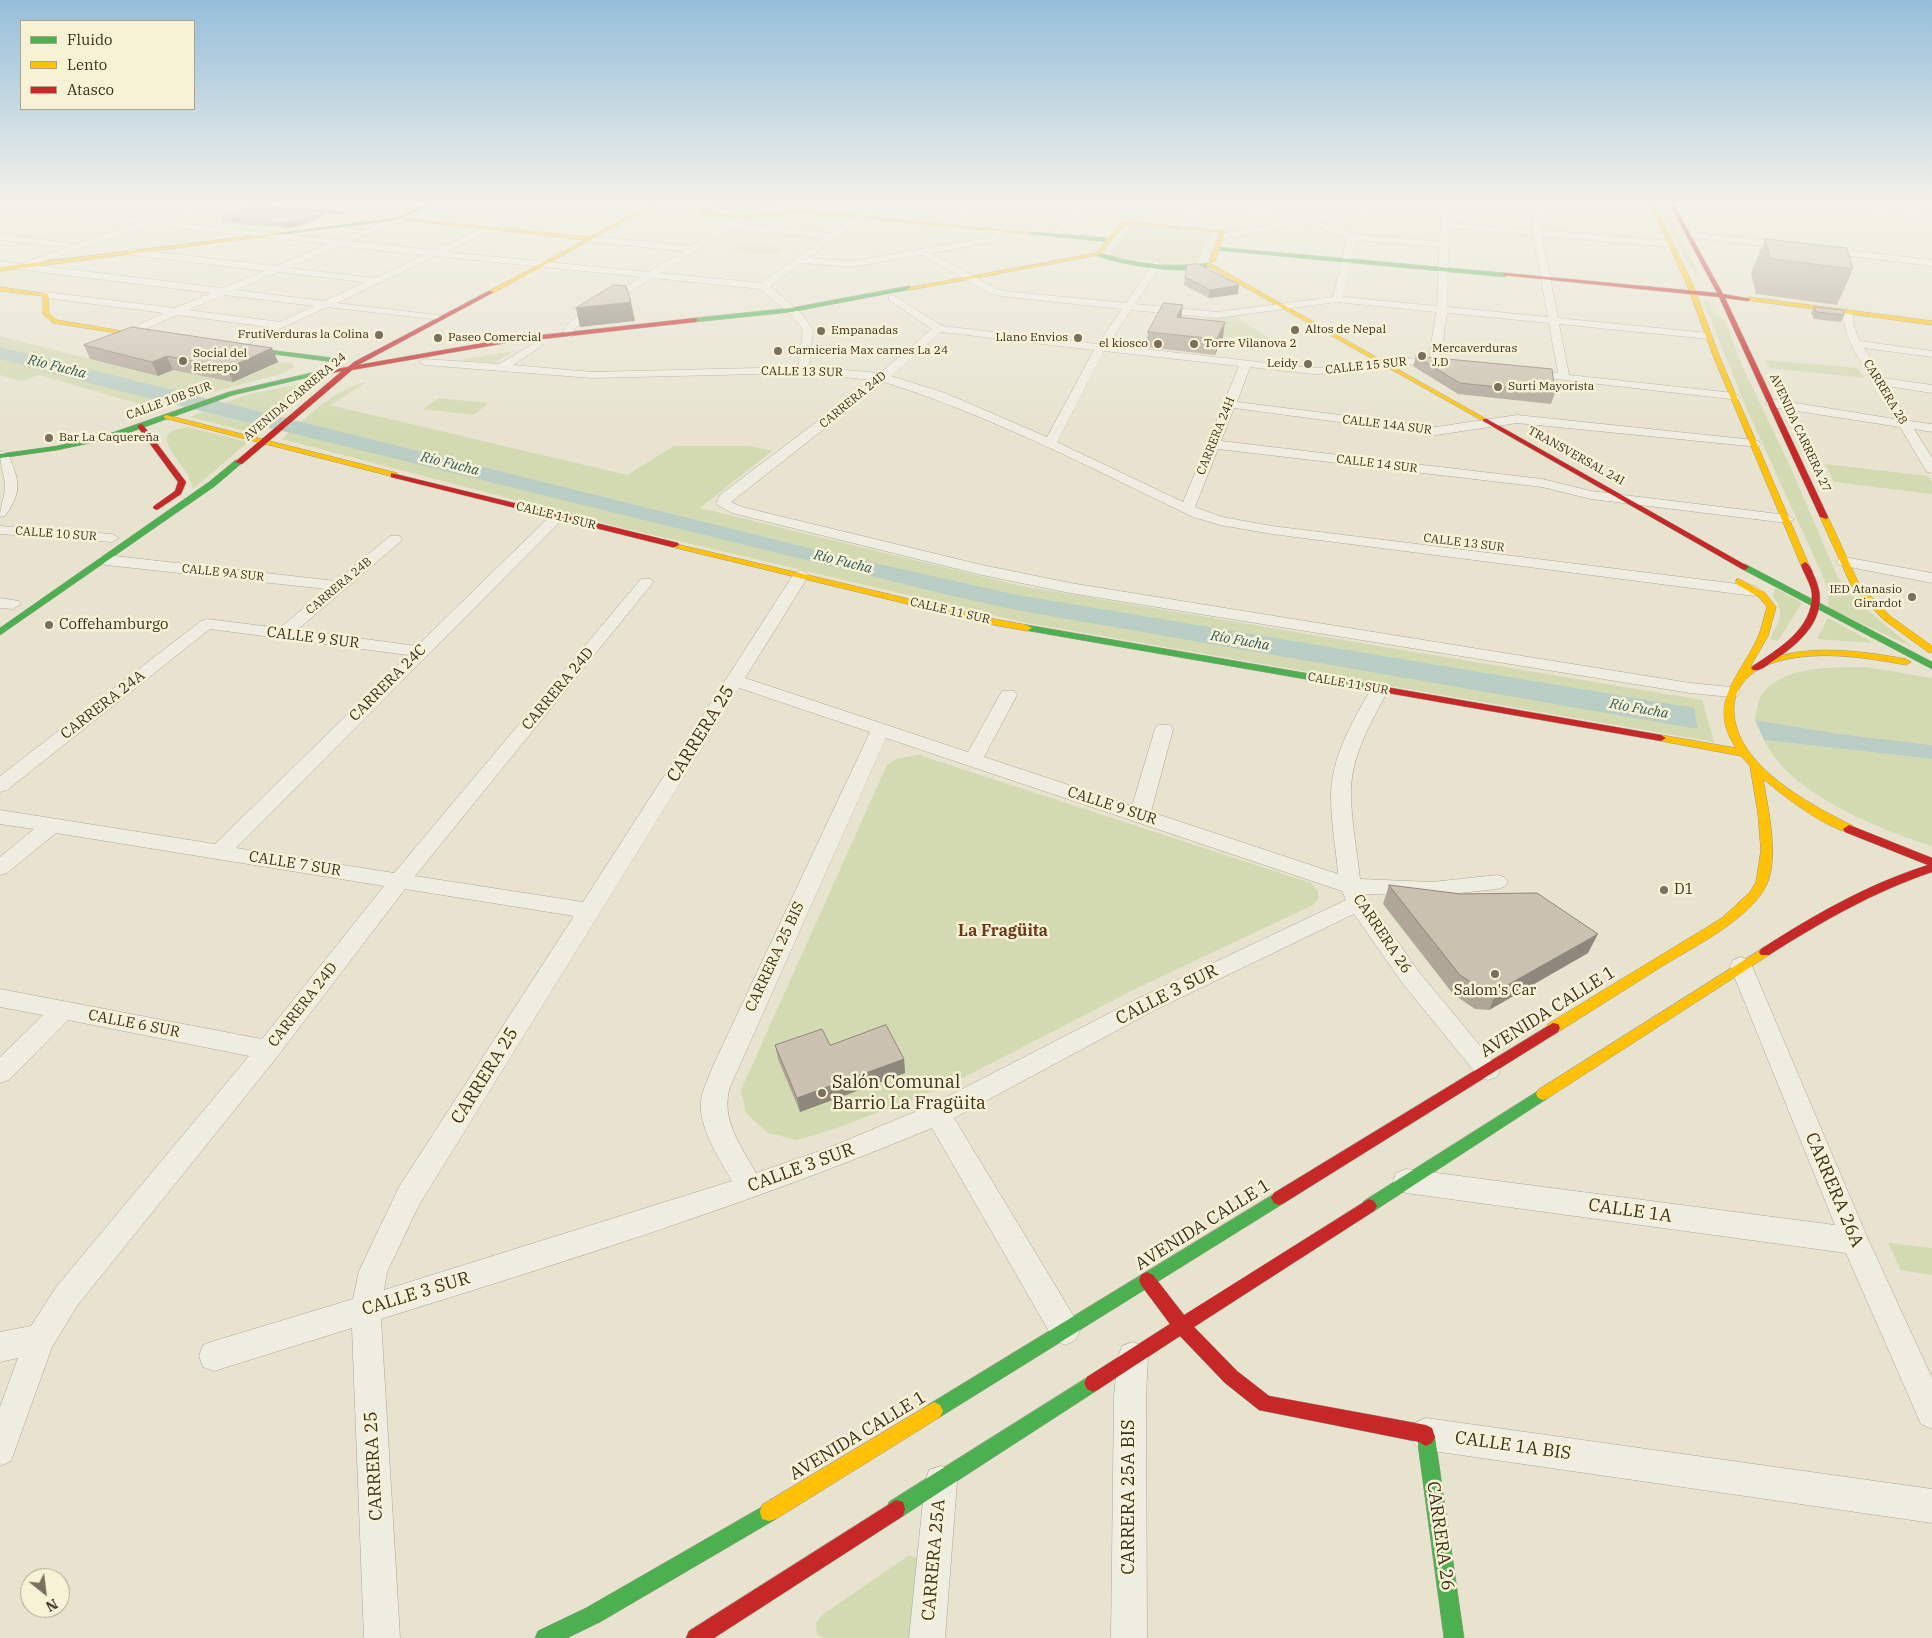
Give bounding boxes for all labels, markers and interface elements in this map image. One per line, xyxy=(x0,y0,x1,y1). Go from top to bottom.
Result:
legend xyxy=(20,20,195,110)
text: Fluido xyxy=(67,30,112,49)
text: Lento xyxy=(67,55,107,74)
text: Atasco xyxy=(67,80,114,99)
place label: Altos de Nepal xyxy=(1305,323,1386,337)
place label: Empanadas xyxy=(831,324,898,338)
marker: Altos de Nepal xyxy=(1289,324,1301,336)
marker: Empanadas xyxy=(815,325,827,337)
place label: FrutiVerduras la Colina xyxy=(238,328,369,342)
marker: FrutiVerduras la Colina xyxy=(373,329,385,341)
place label: Paseo Comercial xyxy=(448,331,541,345)
place label: Llano Envios xyxy=(995,331,1068,345)
marker: Paseo Comercial xyxy=(432,332,444,344)
marker: Llano Envios xyxy=(1072,332,1084,344)
place label: el kiosco xyxy=(1099,337,1148,351)
place label: Torre Vilanova 2 xyxy=(1204,337,1297,351)
marker: el kiosco xyxy=(1152,338,1164,350)
marker: Torre Vilanova 2 xyxy=(1188,338,1200,350)
place label: Mercaverduras J.D xyxy=(1432,342,1517,370)
place label: Carniceria Max carnes La 24 xyxy=(788,344,948,358)
marker: Carniceria Max carnes La 24 xyxy=(772,345,784,357)
place label: Social del Retrepo xyxy=(193,347,247,375)
street label: AVENIDA CARRERA 24 xyxy=(241,350,349,444)
marker: Mercaverduras J.D xyxy=(1416,350,1428,362)
water label: Río Fucha xyxy=(26,352,88,382)
marker: Social del Retrepo xyxy=(177,355,189,367)
street label: CALLE 15 SUR xyxy=(1325,355,1407,377)
place label: Leidy xyxy=(1267,357,1298,371)
street label: CARRERA 28 xyxy=(1860,357,1910,427)
marker: Leidy xyxy=(1302,358,1314,370)
street label: CALLE 13 SUR xyxy=(761,364,843,380)
street label: CARRERA 24D xyxy=(817,369,889,431)
street label: AVENIDA CARRERA 27 xyxy=(1766,371,1834,495)
street label: CALLE 10B SUR xyxy=(124,379,214,423)
place label: Surti Mayorista xyxy=(1508,380,1594,394)
marker: Surti Mayorista xyxy=(1492,381,1504,393)
street label: CARRERA 24H xyxy=(1194,395,1238,477)
street label: CALLE 14A SUR xyxy=(1341,412,1433,438)
street label: TRANSVERSAL 24I xyxy=(1525,424,1627,488)
place label: Bar La Caquereña xyxy=(59,431,159,445)
marker: Bar La Caquereña xyxy=(43,432,55,444)
water label: Río Fucha xyxy=(419,449,481,479)
street label: CALLE 14 SUR xyxy=(1336,452,1418,476)
street label: CALLE 11 SUR xyxy=(515,499,597,533)
street label: CALLE 10 SUR xyxy=(15,524,97,544)
street label: CALLE 13 SUR xyxy=(1423,531,1505,555)
water label: Río Fucha xyxy=(812,547,874,577)
street label: CARRERA 24B xyxy=(303,554,375,618)
street label: CALLE 9A SUR xyxy=(181,562,265,584)
place label: IED Atanasio Girardot xyxy=(1829,583,1902,611)
marker: IED Atanasio Girardot xyxy=(1906,591,1918,603)
street label: CALLE 11 SUR xyxy=(909,595,991,627)
place label: Coffehamburgo xyxy=(59,616,168,634)
marker: Coffehamburgo xyxy=(43,619,55,631)
street label: CALLE 9 SUR xyxy=(266,623,360,653)
water label: Río Fucha xyxy=(1209,628,1271,654)
street label: CARRERA 24C xyxy=(346,641,430,725)
street label: CARRERA 24D xyxy=(518,644,598,734)
street label: CARRERA 24A xyxy=(57,667,149,743)
street label: CALLE 11 SUR xyxy=(1307,670,1389,698)
street label: CARRERA 25 xyxy=(663,682,739,786)
water label: Río Fucha xyxy=(1608,696,1670,722)
street label: CALLE 9 SUR xyxy=(1065,783,1159,829)
street label: CALLE 7 SUR xyxy=(248,848,342,880)
place label: D1 xyxy=(1674,881,1694,899)
marker: D1 xyxy=(1658,884,1670,896)
street label: CARRERA 26 xyxy=(1349,891,1415,977)
street label: CARRERA 25 BIS xyxy=(742,899,808,1015)
district label: La Fragüita xyxy=(958,921,1048,941)
street label: CARRERA 24D xyxy=(264,959,342,1051)
street label: CALLE 3 SUR xyxy=(1112,960,1222,1030)
street label: AVENIDA CALLE 1 xyxy=(1476,962,1620,1062)
marker: Salom's Car xyxy=(1489,968,1501,980)
place label: Salom's Car xyxy=(1454,982,1536,1000)
street label: CALLE 6 SUR xyxy=(87,1006,181,1042)
street label: CARRERA 25 xyxy=(447,1024,523,1128)
place label: Salón Comunal Barrio La Fragüita xyxy=(832,1072,986,1114)
marker: Salón Comunal Barrio La Fragüita xyxy=(816,1087,828,1099)
street label: CARRERA 26A xyxy=(1800,1130,1868,1250)
street label: CALLE 3 SUR xyxy=(745,1139,857,1197)
street label: AVENIDA CALLE 1 xyxy=(1131,1175,1275,1275)
street label: CALLE 1A xyxy=(1587,1194,1673,1228)
street label: CALLE 3 SUR xyxy=(359,1267,473,1321)
street label: AVENIDA CALLE 1 xyxy=(786,1387,930,1485)
street label: CARRERA 25 xyxy=(360,1411,388,1521)
street label: CARRERA 25A BIS xyxy=(1118,1419,1140,1575)
street label: CALLE 1A BIS xyxy=(1454,1427,1572,1465)
street label: CARRERA 26 xyxy=(1422,1480,1458,1592)
street label: CARRERA 25A xyxy=(918,1498,950,1622)
north arrow xyxy=(20,1568,70,1618)
text: N xyxy=(43,1595,61,1616)

